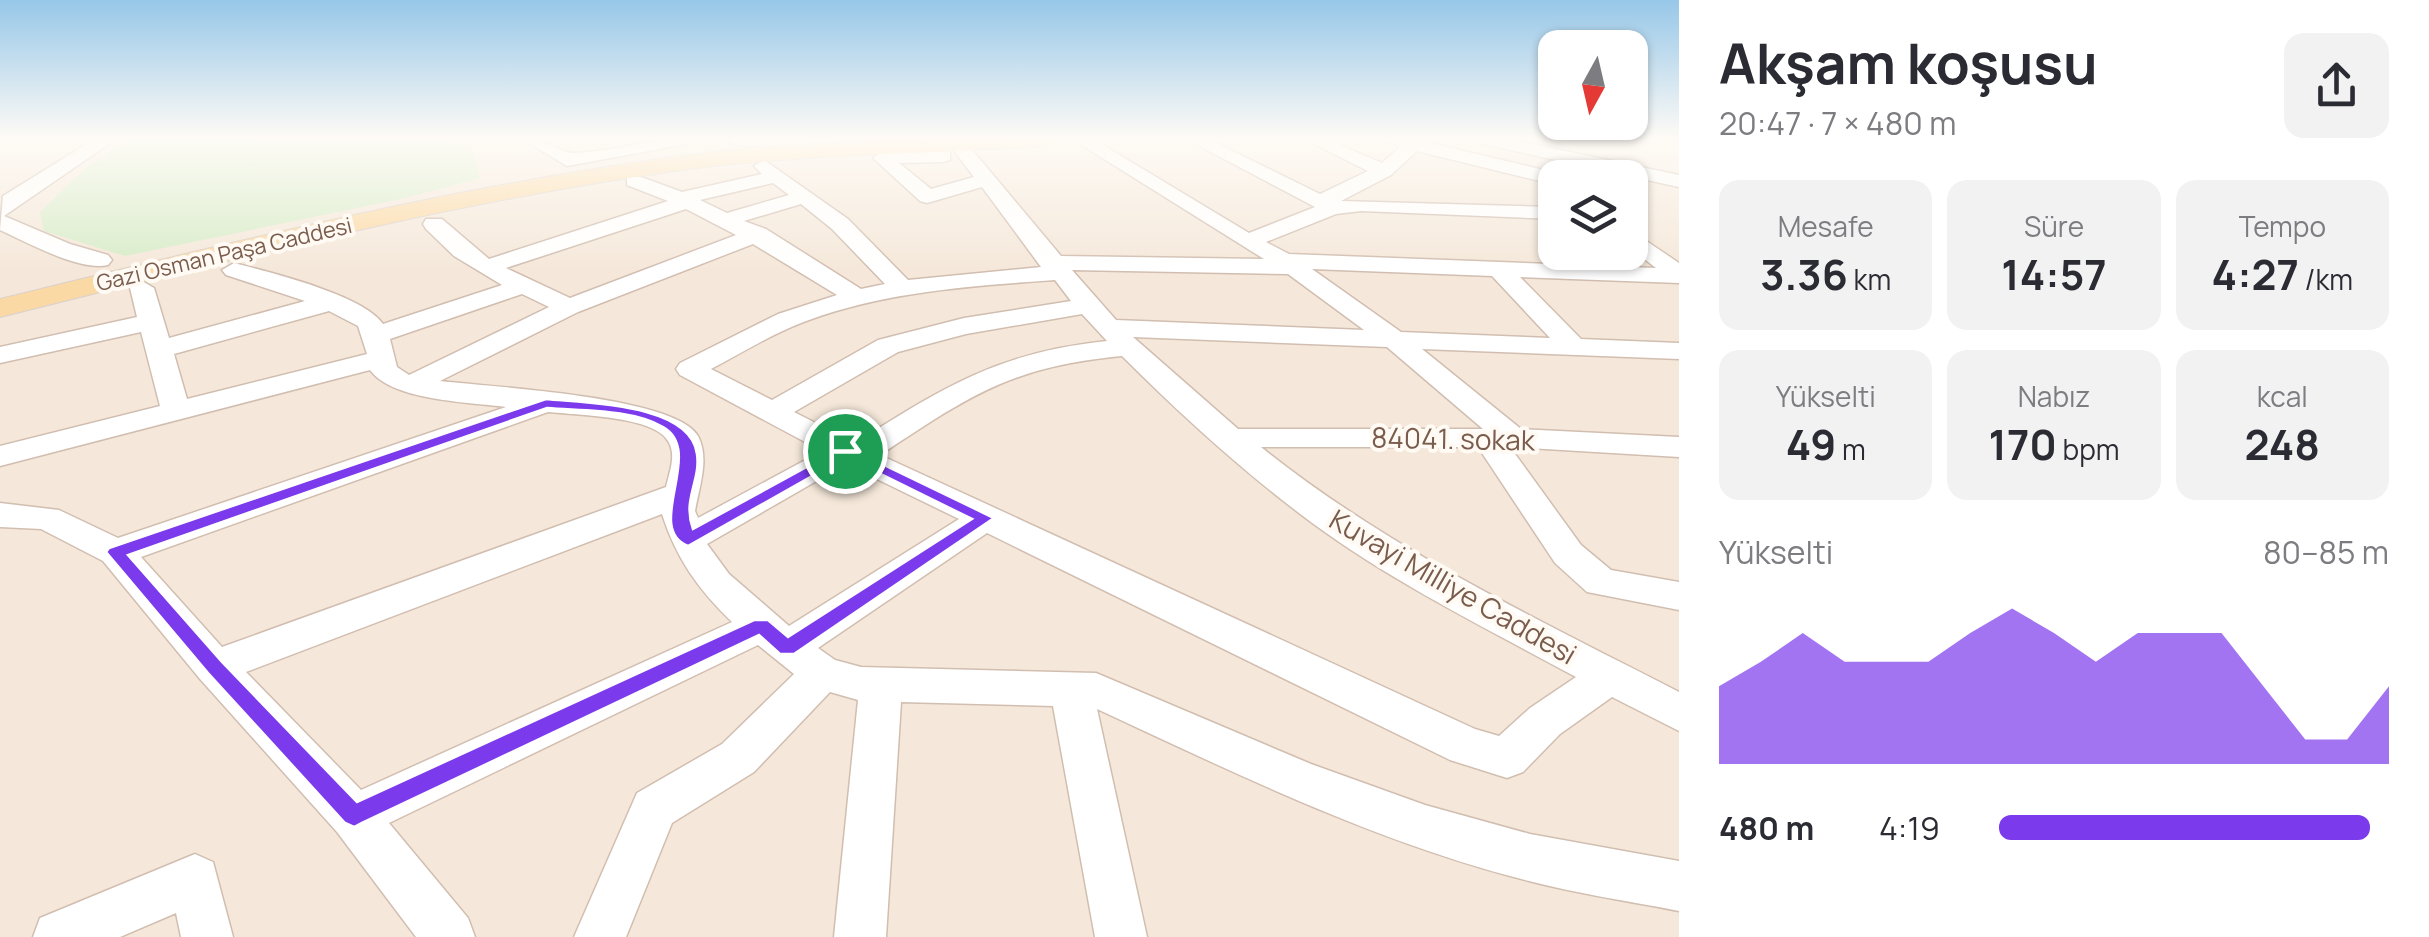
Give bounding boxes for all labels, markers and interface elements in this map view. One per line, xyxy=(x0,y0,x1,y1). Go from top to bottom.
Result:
text: Akşam koşusu xyxy=(1719,25,2098,101)
north arrow xyxy=(1538,30,1648,140)
map controls xyxy=(1538,30,1648,270)
button: share xyxy=(2284,33,2389,138)
text: 20:47 · 7 × 480 m xyxy=(1719,101,1956,145)
button: layers xyxy=(1538,160,1648,270)
text: Mesafe xyxy=(1778,207,1874,245)
text: Süre xyxy=(2024,207,2084,245)
text: Tempo xyxy=(2239,207,2326,245)
street label: Gazi Osman Paşa Caddesi xyxy=(93,210,355,298)
text: 3.36 xyxy=(1760,245,1848,303)
text: 14:57 xyxy=(2001,245,2107,303)
text: 4:27 xyxy=(2212,245,2299,303)
text: km xyxy=(1848,260,1891,298)
text: /km xyxy=(2299,260,2353,298)
text: Yükselti xyxy=(1776,377,1876,415)
text: Nabız xyxy=(2018,377,2090,415)
text: kcal xyxy=(2257,377,2308,415)
pin xyxy=(803,409,888,494)
text: 49 xyxy=(1786,415,1836,473)
text: 170 xyxy=(1989,415,2057,473)
text: 248 xyxy=(2245,415,2320,473)
street label: 84041. sokak xyxy=(1371,418,1536,458)
icon: arrive xyxy=(818,424,873,479)
text: m xyxy=(1836,430,1866,468)
text: bpm xyxy=(2057,430,2119,468)
street label: Kuvayi Milliye Caddesi xyxy=(1323,500,1584,672)
text: Yükselti xyxy=(1719,530,1833,574)
text: 80–85 m xyxy=(2263,530,2389,574)
text: 480 m xyxy=(1719,806,1814,850)
text: 4:19 xyxy=(1879,806,1940,850)

